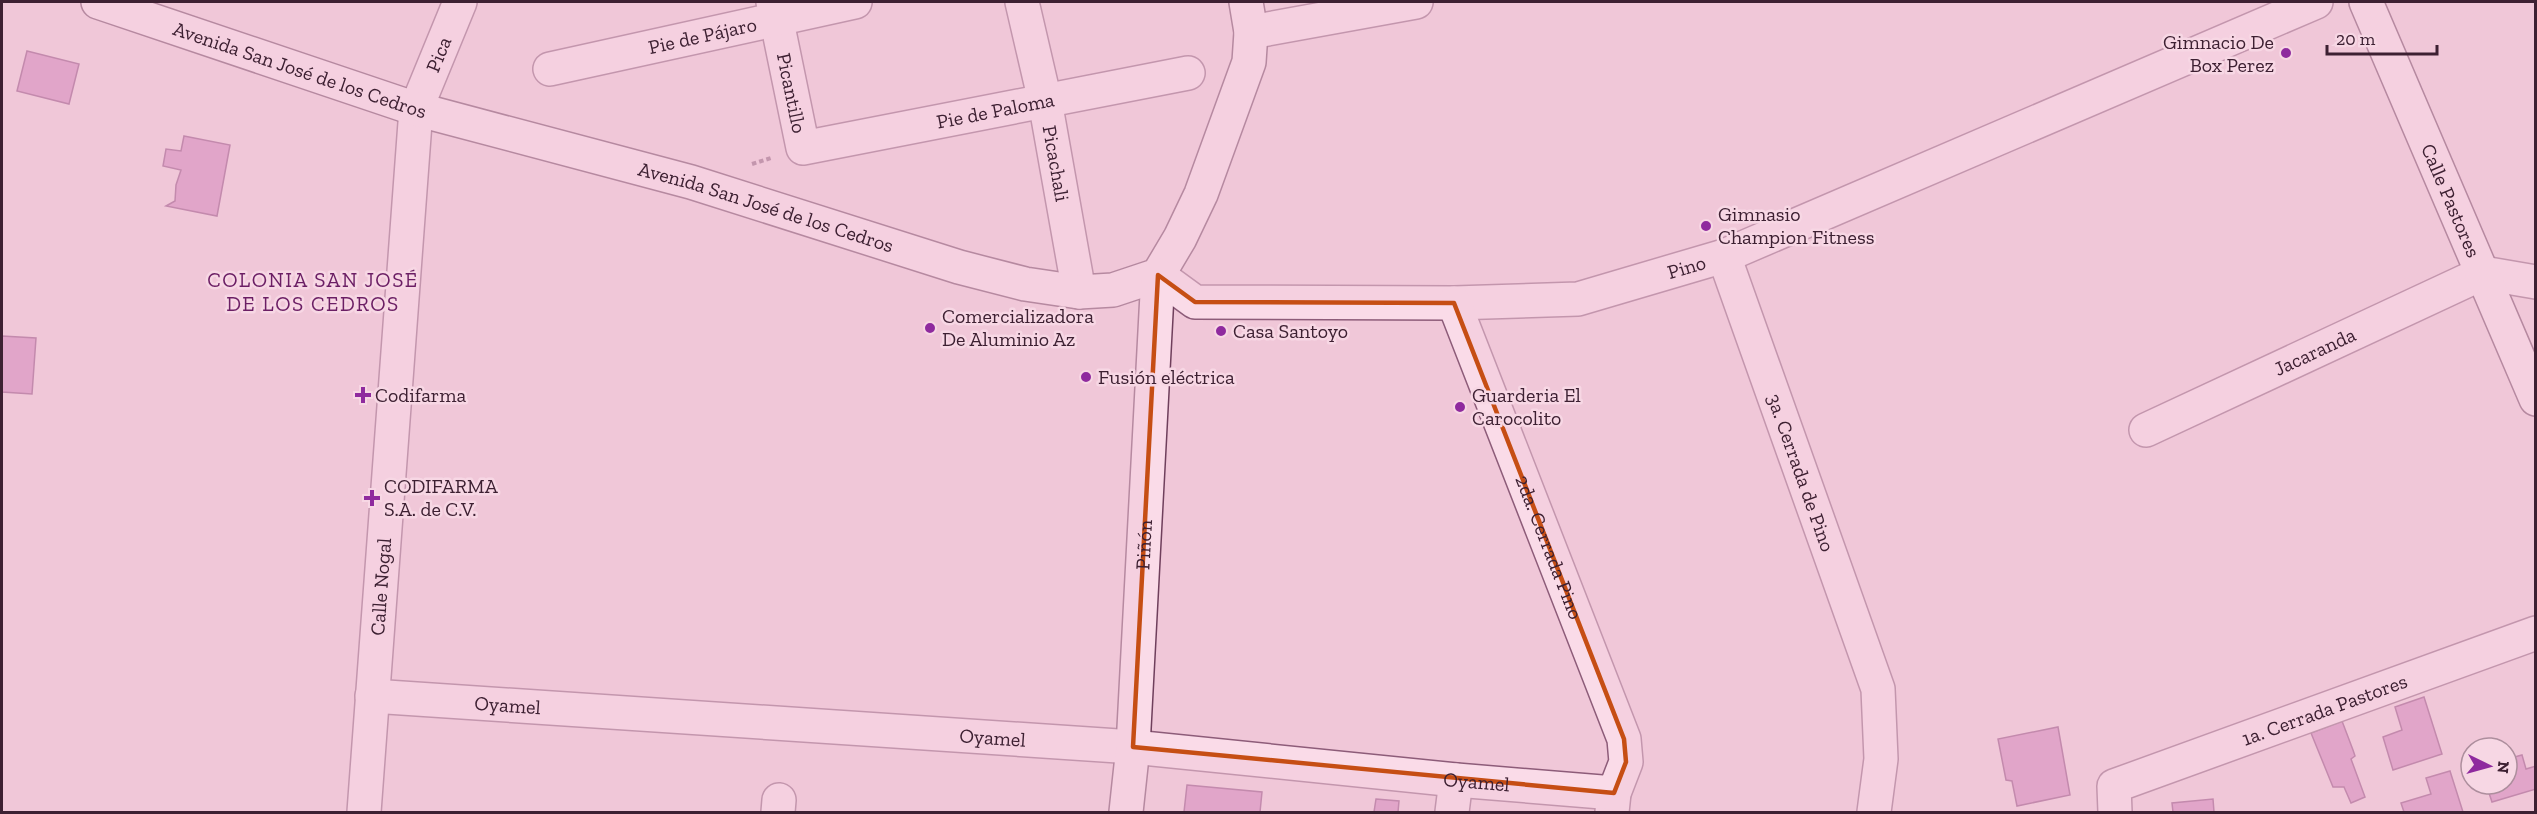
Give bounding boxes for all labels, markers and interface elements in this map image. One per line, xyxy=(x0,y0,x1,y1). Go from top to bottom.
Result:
street label: Pie de Pájaro xyxy=(646,12,759,59)
street label: Avenida San José de los Cedros xyxy=(170,16,429,123)
scale bar xyxy=(2327,18,2436,56)
text: 20 m xyxy=(2336,28,2376,50)
place label: Gimnacio De Box Perez xyxy=(2163,30,2274,77)
street label: Pica xyxy=(421,33,457,76)
marker: Gimnacio De Box Perez xyxy=(2279,46,2293,60)
street label: Picantillo xyxy=(772,51,812,135)
street label: Pie de Paloma xyxy=(934,87,1057,134)
street label: Picachali xyxy=(1038,123,1075,204)
street label: Calle Pastores xyxy=(2416,140,2486,261)
street label: Avenida San José de los Cedros xyxy=(636,157,897,257)
place label: Gimnasio Champion Fitness xyxy=(1718,202,1874,249)
marker: Gimnasio Champion Fitness xyxy=(1699,219,1713,233)
street label: Pino xyxy=(1665,250,1709,284)
district label: COLONIA SAN JOSÉ DE LOS CEDROS xyxy=(207,267,419,316)
place label: Comercializadora De Aluminio Az xyxy=(942,304,1094,351)
place label: Casa Santoyo xyxy=(1233,319,1348,343)
marker: Comercializadora De Aluminio Az xyxy=(923,321,937,335)
street label: Jacaranda xyxy=(2270,322,2360,381)
marker: Casa Santoyo xyxy=(1214,324,1228,338)
place label: Fusión eléctrica xyxy=(1098,365,1235,389)
marker: Fusión eléctrica xyxy=(1079,370,1093,384)
place label: Codifarma xyxy=(375,383,466,407)
place label: Guarderia El Carocolito xyxy=(1472,383,1581,430)
marker: Codifarma xyxy=(356,388,370,402)
street label: 3a. Cerrada de Pino xyxy=(1762,390,1840,555)
marker: Guarderia El Carocolito xyxy=(1453,400,1467,414)
street label: 2da. Cerrada Pino xyxy=(1510,472,1588,623)
place label: CODIFARMA S.A. de C.V. xyxy=(384,474,499,521)
marker: CODIFARMA S.A. de C.V. xyxy=(365,491,379,505)
street label: Piñón xyxy=(1130,518,1157,570)
street label: Calle Nogal xyxy=(365,537,396,636)
street label: 1a. Cerrada Pastores xyxy=(2239,669,2411,751)
street label: Oyamel xyxy=(474,691,542,719)
street label: Oyamel xyxy=(959,723,1027,752)
north arrow xyxy=(2459,736,2519,796)
text: N xyxy=(2493,760,2513,774)
street label: Oyamel xyxy=(1442,767,1511,796)

